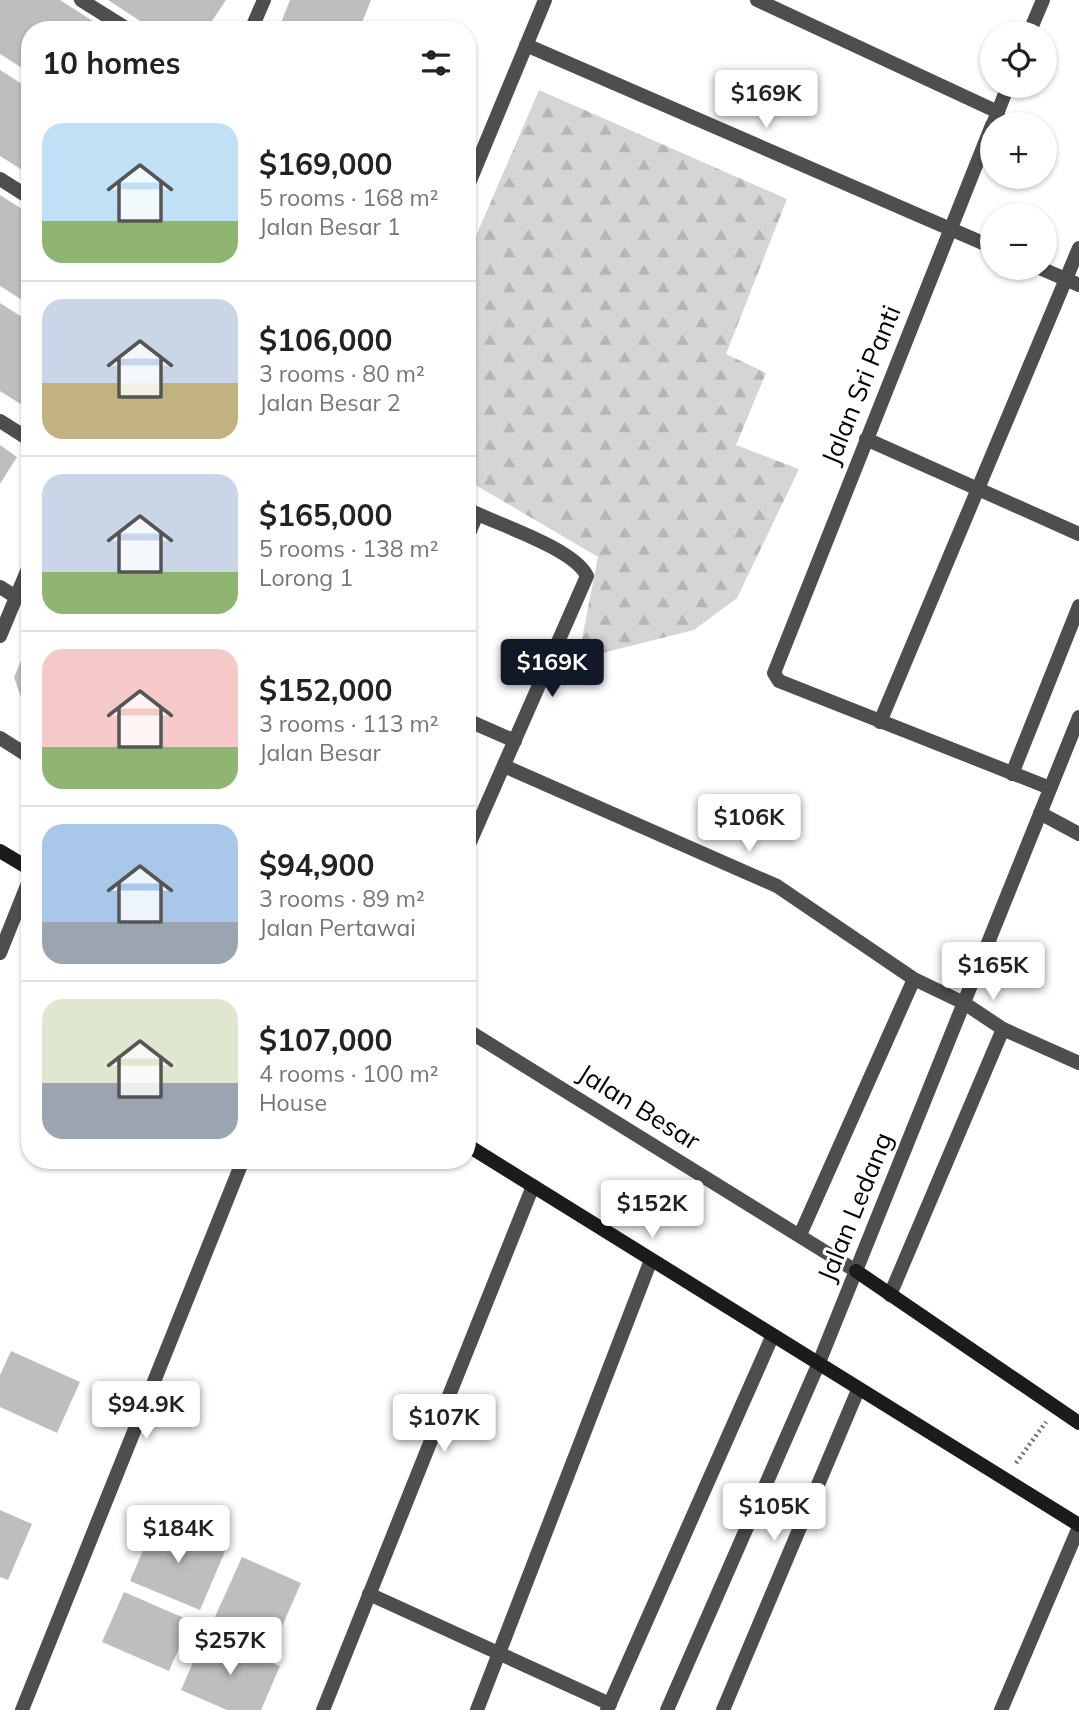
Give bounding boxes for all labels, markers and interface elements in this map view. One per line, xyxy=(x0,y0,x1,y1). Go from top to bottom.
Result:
map controls xyxy=(980,21,1057,280)
button: locate xyxy=(980,21,1057,98)
text: 10 homes xyxy=(42,44,181,82)
icon: filters xyxy=(417,44,455,82)
pin: $169K xyxy=(717,71,815,130)
text: $169K xyxy=(731,78,801,107)
button: + xyxy=(980,112,1057,189)
text: $169,000 xyxy=(259,145,392,183)
icon: home xyxy=(98,151,182,235)
text: 5 rooms · 168 m² xyxy=(259,183,439,212)
button: − xyxy=(980,203,1057,280)
text: Jalan Besar 1 xyxy=(259,212,401,241)
street label: Jalan Sri Panti xyxy=(814,300,907,469)
text: $106,000 xyxy=(259,321,392,359)
icon: home xyxy=(98,327,182,411)
text: 3 rooms · 80 m² xyxy=(259,359,425,388)
text: Jalan Besar 2 xyxy=(259,388,401,417)
text: $165,000 xyxy=(259,496,392,534)
icon: home xyxy=(98,502,182,586)
text: 5 rooms · 138 m² xyxy=(259,534,439,563)
text: Lorong 1 xyxy=(259,563,353,592)
pin: $169K xyxy=(503,640,601,699)
text: $169K xyxy=(517,647,587,676)
text: $152,000 xyxy=(259,671,392,709)
icon: home xyxy=(98,677,182,761)
text: 3 rooms · 113 m² xyxy=(259,709,439,738)
text: Jalan Besar xyxy=(259,738,381,767)
pin: $106K xyxy=(700,794,798,854)
text: $106K xyxy=(714,802,784,831)
text: $94,900 xyxy=(259,846,374,884)
icon: home xyxy=(98,852,182,936)
text: 3 rooms · 89 m² xyxy=(259,884,425,913)
text: Jalan Pertawai xyxy=(259,913,416,942)
pin: $165K xyxy=(944,942,1042,1002)
text: $165K xyxy=(958,950,1028,979)
text: $107,000 xyxy=(259,1021,392,1059)
icon: home xyxy=(98,1027,182,1111)
street label: Jalan Besar xyxy=(572,1056,707,1157)
text: 4 rooms · 100 m² xyxy=(259,1059,439,1088)
text: House xyxy=(259,1088,327,1117)
street label: Jalan Ledang xyxy=(810,1127,899,1286)
pin: $152K xyxy=(603,1180,701,1240)
text: $152K xyxy=(617,1188,687,1217)
pin: $94.9K xyxy=(89,1382,203,1441)
text: $94.9K xyxy=(108,1389,184,1418)
pin: $107K xyxy=(395,1394,493,1454)
text: $107K xyxy=(409,1402,479,1431)
pin: $105K xyxy=(725,1484,823,1543)
text: $105K xyxy=(739,1491,809,1520)
pin: $184K xyxy=(129,1506,227,1565)
text: $184K xyxy=(143,1513,213,1542)
pin: $257K xyxy=(181,1618,279,1677)
text: $257K xyxy=(195,1625,265,1654)

